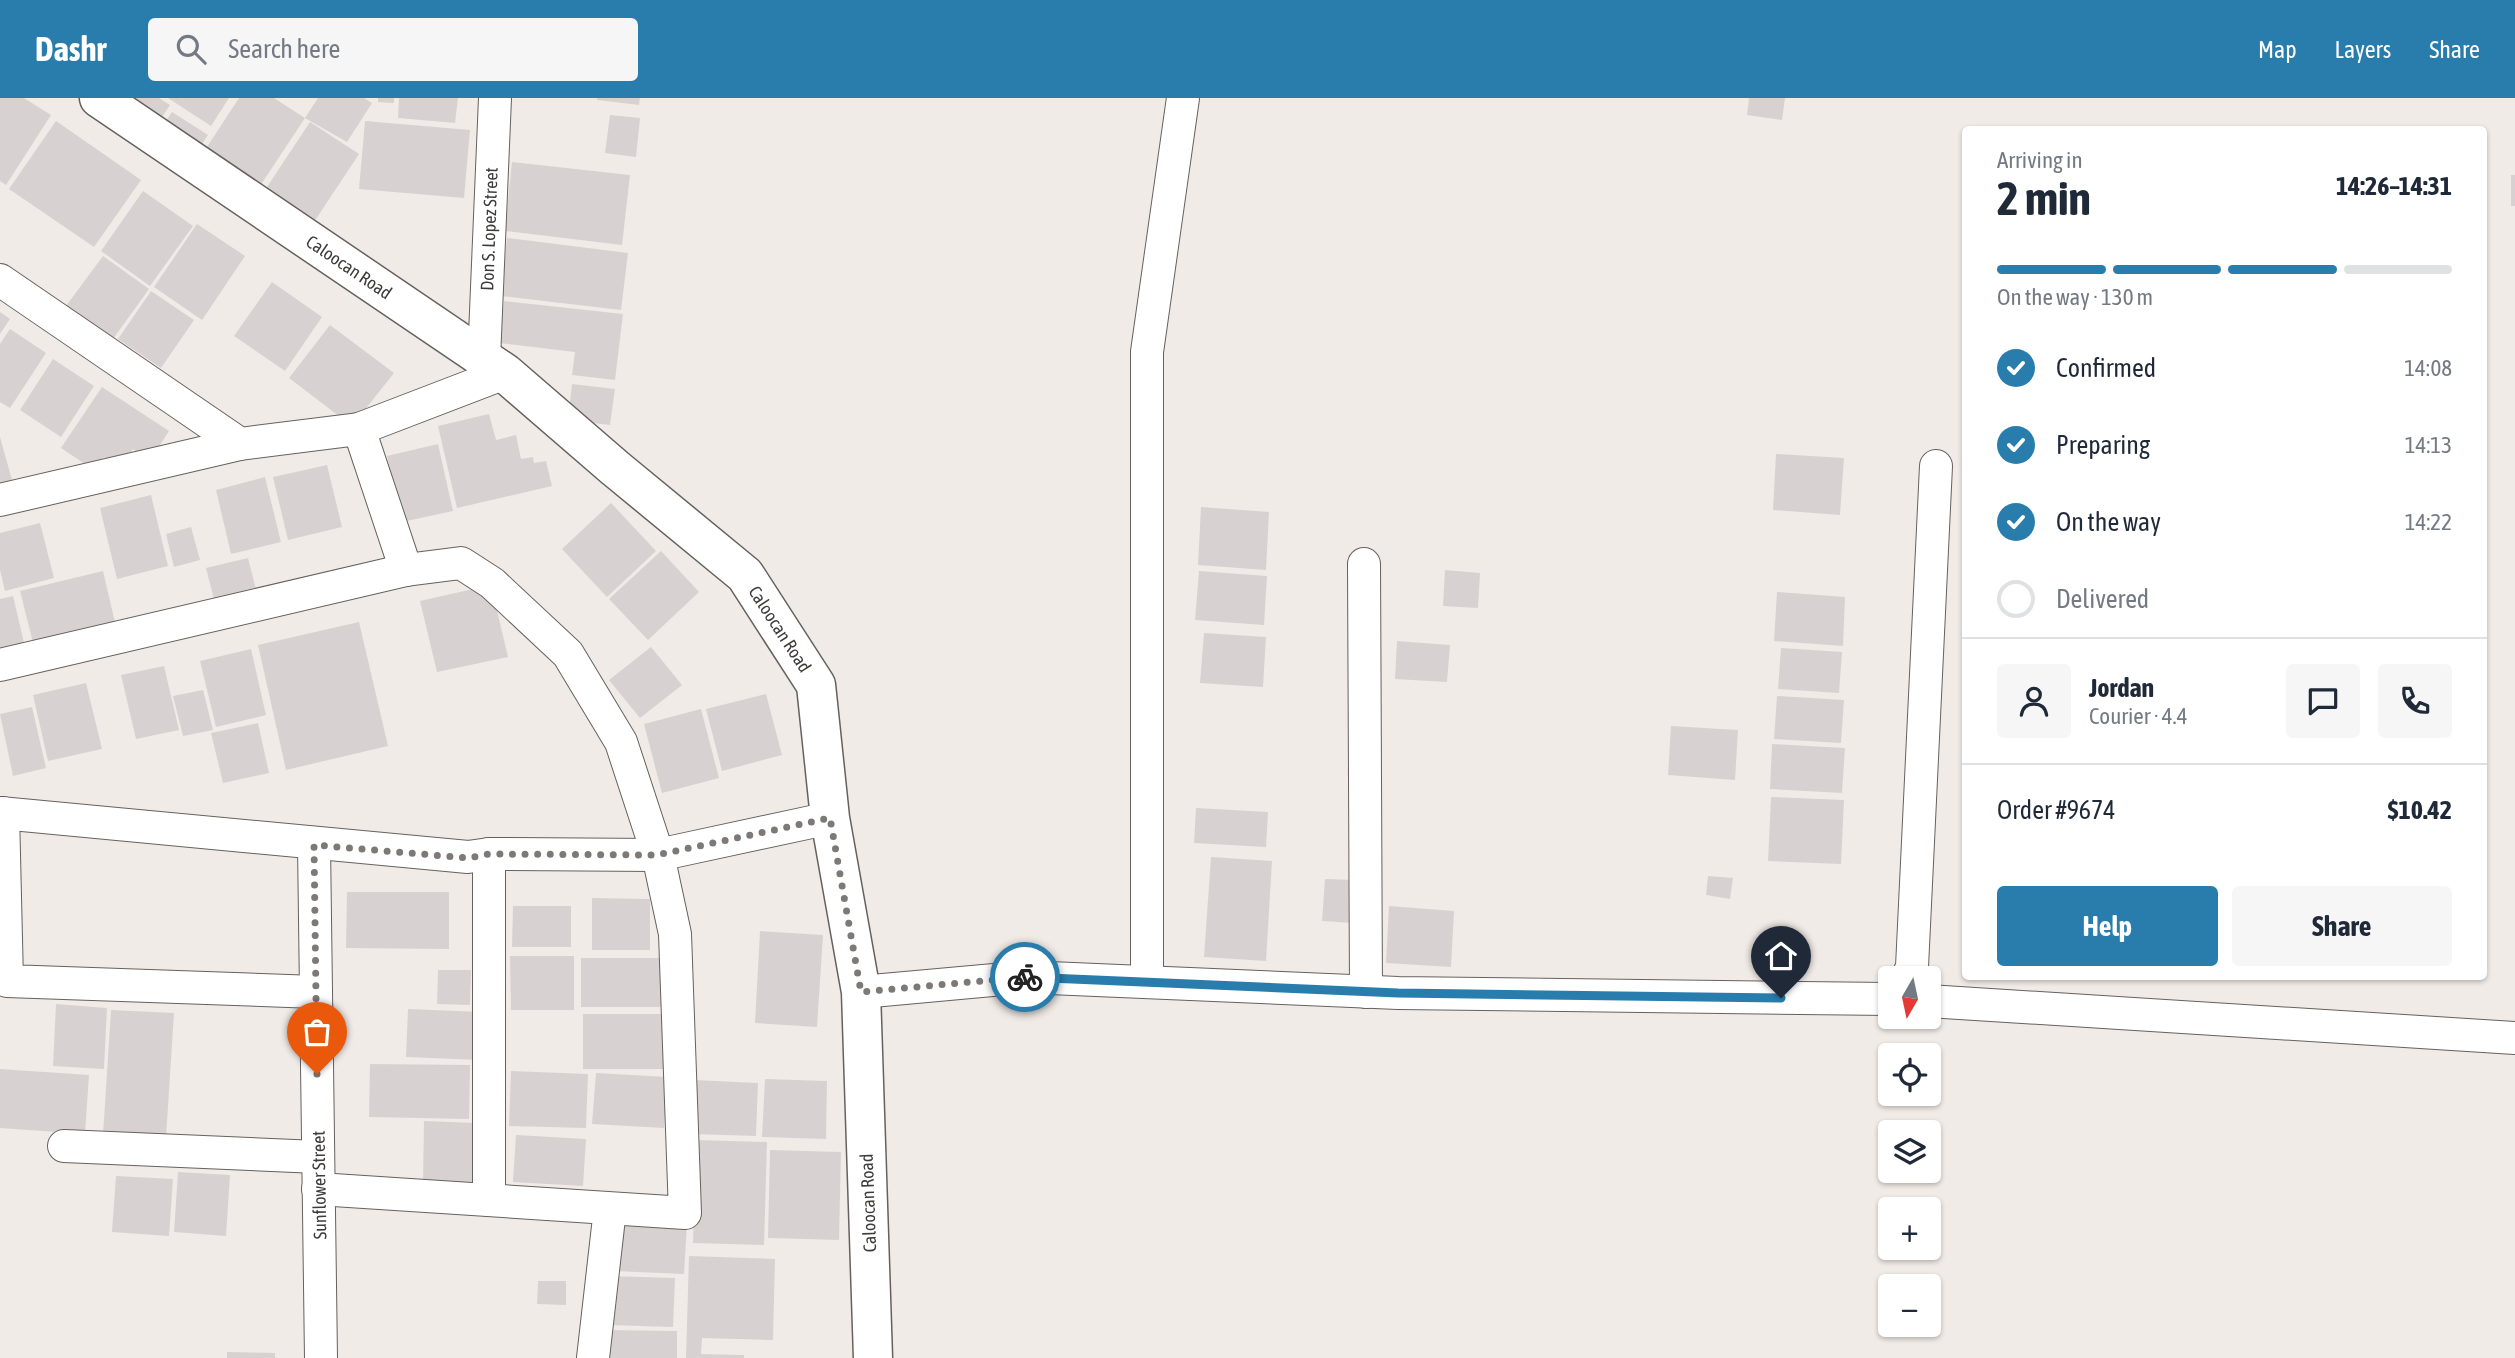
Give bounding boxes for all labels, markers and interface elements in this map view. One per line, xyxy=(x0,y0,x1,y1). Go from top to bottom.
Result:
search box xyxy=(148,18,638,81)
text: Dashr xyxy=(35,30,106,68)
icon: search xyxy=(172,30,210,68)
text: Search here xyxy=(228,34,340,64)
text: Map xyxy=(2258,36,2297,63)
text: Layers xyxy=(2335,36,2391,63)
text: Share xyxy=(2429,36,2480,63)
text: Arriving in xyxy=(1997,147,2083,173)
street label: Don S. Lopez Street xyxy=(476,167,502,291)
text: 14:26–14:31 xyxy=(2336,171,2452,201)
text: 2 min xyxy=(1997,172,2091,225)
street label: Caloocan Road xyxy=(302,231,396,303)
text: On the way · 130 m xyxy=(1997,284,2153,310)
icon: check xyxy=(1997,349,2035,387)
text: Confirmed xyxy=(2056,353,2156,383)
text: 14:08 xyxy=(2404,355,2452,381)
icon: check xyxy=(1997,426,2035,464)
text: Preparing xyxy=(2056,430,2150,460)
text: 14:13 xyxy=(2405,432,2452,458)
icon: check xyxy=(1997,503,2035,541)
text: On the way xyxy=(2056,507,2161,537)
text: 14:22 xyxy=(2405,509,2452,535)
street label: Caloocan Road xyxy=(744,582,816,676)
text: Delivered xyxy=(2056,584,2149,614)
button: person xyxy=(1997,664,2071,738)
button: chat xyxy=(2286,664,2360,738)
button: phone xyxy=(2378,664,2452,738)
text: Jordan xyxy=(2089,673,2154,703)
text: Courier · 4.4 xyxy=(2089,703,2188,729)
text: Order #9674 xyxy=(1997,795,2116,825)
text: $10.42 xyxy=(2388,795,2452,825)
button: Help xyxy=(1997,886,2218,966)
button: Share xyxy=(2232,886,2452,966)
pin xyxy=(1751,926,1811,998)
icon: home xyxy=(1762,937,1800,975)
courier xyxy=(990,942,1060,1012)
icon: bike xyxy=(1006,958,1044,996)
north arrow xyxy=(1878,966,1941,1029)
map controls xyxy=(1878,966,1941,1337)
pin xyxy=(287,1002,347,1074)
icon: bag xyxy=(298,1013,336,1051)
button: locate xyxy=(1878,1043,1941,1106)
button: layers xyxy=(1878,1120,1941,1183)
street label: Sunflower Street xyxy=(308,1130,330,1240)
street label: Caloocan Road xyxy=(856,1153,880,1253)
button: + xyxy=(1878,1197,1941,1260)
button: − xyxy=(1878,1274,1941,1337)

